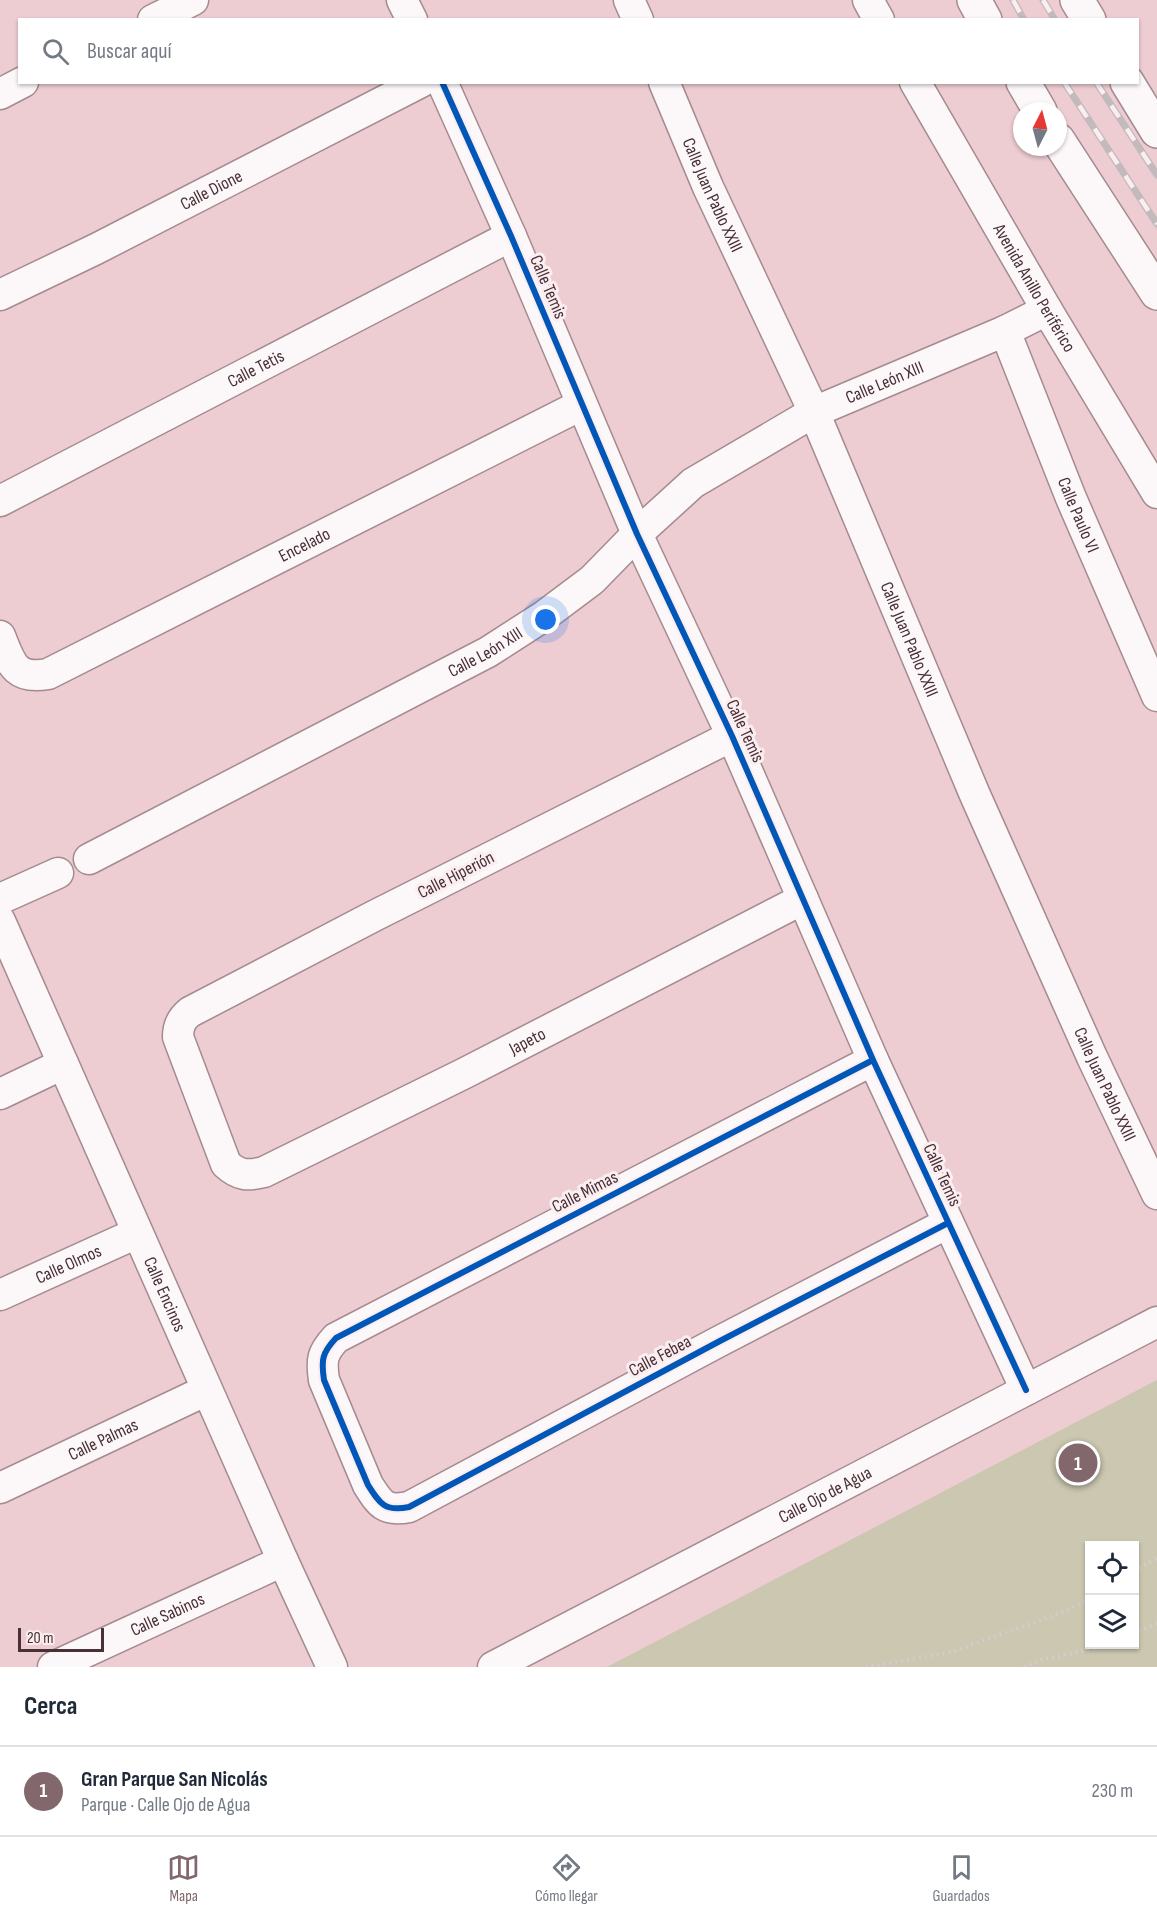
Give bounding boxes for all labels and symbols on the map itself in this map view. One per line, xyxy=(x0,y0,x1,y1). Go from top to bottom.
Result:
north arrow xyxy=(1013,102,1067,156)
street label: Calle Juan Pablo XXIII xyxy=(678,135,748,255)
street label: Calle Dione xyxy=(177,165,246,214)
street label: Avenida Anillo Periférico xyxy=(988,219,1080,356)
street label: Calle Temis xyxy=(525,252,571,322)
street label: Calle Tetis xyxy=(224,345,288,392)
street label: Calle León XIII xyxy=(842,356,927,408)
street label: Calle Paulo VI xyxy=(1053,474,1104,556)
street label: Encelado xyxy=(275,523,334,566)
street label: Calle Juan Pablo XXIII xyxy=(876,578,943,700)
your location xyxy=(531,605,560,634)
street label: Calle León XIII xyxy=(444,622,526,681)
street label: Calle Temis xyxy=(721,696,769,766)
street label: Calle Hiperión xyxy=(414,847,498,903)
street label: Japeto xyxy=(505,1023,549,1060)
street label: Calle Juan Pablo XXIII xyxy=(1070,1024,1141,1144)
street label: Calle Temis xyxy=(918,1140,966,1210)
street label: Calle Mimas xyxy=(549,1166,621,1218)
street label: Calle Olmos xyxy=(32,1240,105,1288)
street label: Calle Encinos xyxy=(139,1254,191,1335)
street label: Calle Febea xyxy=(625,1331,695,1381)
street label: Calle Palmas xyxy=(65,1414,141,1465)
pin: 1 xyxy=(1058,1440,1098,1486)
street label: Calle Ojo de Agua xyxy=(775,1462,875,1527)
street label: Calle Sabinos xyxy=(127,1588,208,1640)
scale bar xyxy=(18,1625,104,1652)

